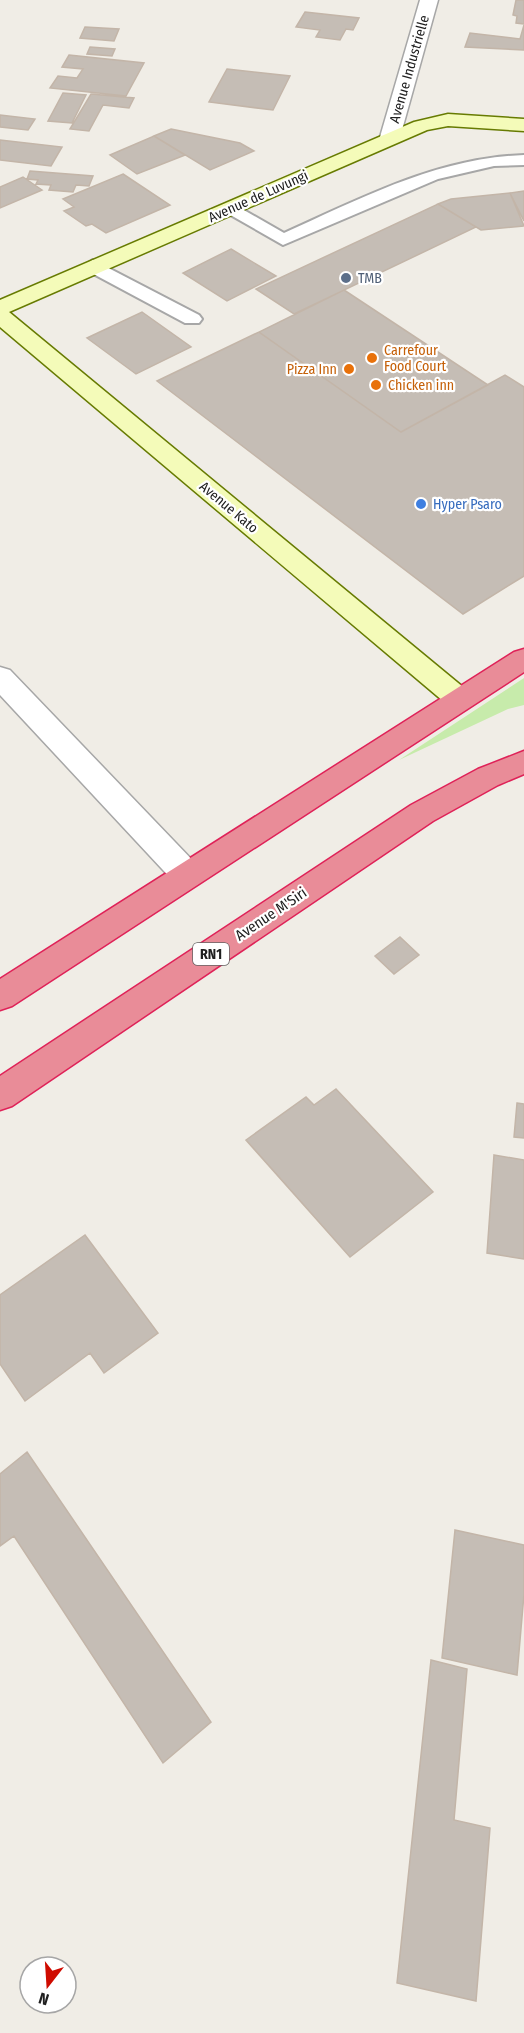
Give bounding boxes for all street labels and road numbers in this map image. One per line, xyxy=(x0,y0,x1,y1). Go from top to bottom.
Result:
street label: Avenue Industrielle xyxy=(386,13,433,125)
street label: Avenue de Luvungi xyxy=(206,167,311,226)
street label: Avenue Kato xyxy=(196,478,261,537)
street label: Avenue M'Siri xyxy=(232,883,310,945)
road number: RN1 xyxy=(193,943,229,965)

